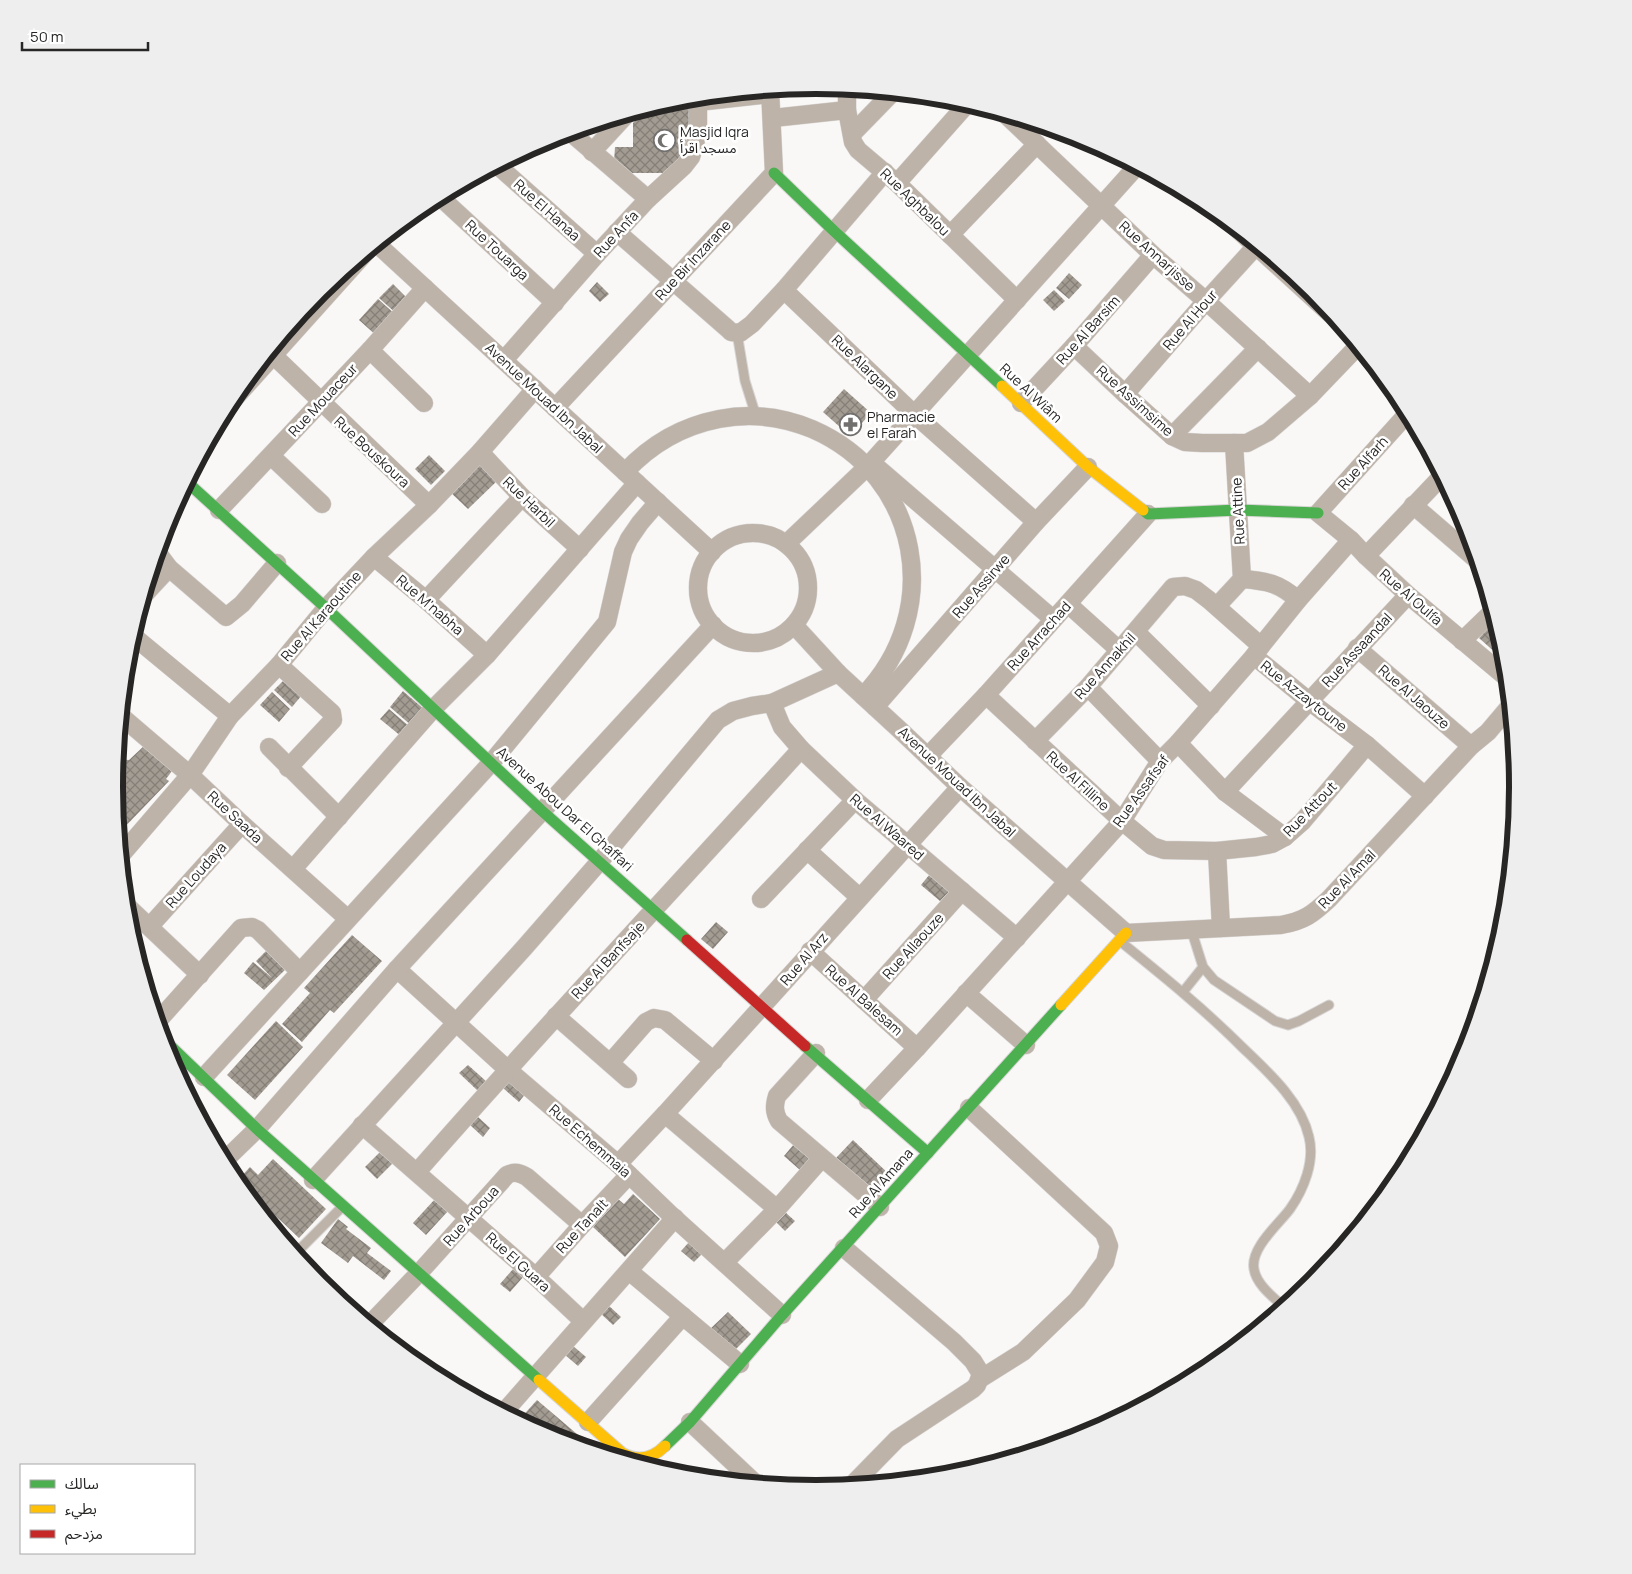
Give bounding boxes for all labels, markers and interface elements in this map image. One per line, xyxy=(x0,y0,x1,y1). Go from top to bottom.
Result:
scale bar xyxy=(22,20,149,52)
text: 50 m xyxy=(30,26,64,47)
place label: Masjid Iqra مسجد اقرأ xyxy=(680,122,749,157)
mosque icon: Masjid Iqra مسجد اقرأ xyxy=(652,128,676,152)
street label: Rue Aghbalou xyxy=(877,164,954,240)
street label: Rue El Hanaa xyxy=(510,175,585,245)
street label: Rue Anfa xyxy=(589,206,642,261)
street label: Rue Touarga xyxy=(461,215,533,284)
street label: Rue Bir Inzarane xyxy=(650,215,735,304)
street label: Rue Annarjisse xyxy=(1115,216,1199,295)
street label: Rue Al Hour xyxy=(1158,285,1221,354)
street label: Rue Al Barsim xyxy=(1052,291,1124,368)
street label: Rue Alargane xyxy=(828,330,903,403)
street label: Avenue Mouad Ibn Jabal xyxy=(481,338,607,457)
street label: Rue Mouaceur xyxy=(284,359,361,440)
street label: Rue Al Wiâm xyxy=(996,359,1067,427)
street label: Rue Assimsime xyxy=(1093,361,1178,440)
place label: Pharmacie el Farah xyxy=(867,407,935,442)
street label: Rue Bouskoura xyxy=(331,412,414,492)
pharmacy icon: Pharmacie el Farah xyxy=(839,413,863,437)
street label: Rue Alfarh xyxy=(1333,432,1392,494)
street label: Rue Harbil xyxy=(499,472,559,531)
street label: Rue Attine xyxy=(1226,477,1249,545)
street label: Rue Assirwe xyxy=(948,550,1014,622)
street label: Rue Al Oulfa xyxy=(1376,564,1447,629)
street label: Rue Al Karaoutine xyxy=(276,567,365,665)
street label: Rue M'nabha xyxy=(393,570,468,639)
street label: Rue Arrachad xyxy=(1003,597,1075,674)
street label: Rue Assaandal xyxy=(1317,608,1396,691)
street label: Rue Annakhil xyxy=(1070,628,1140,703)
street label: Rue Azzaytoune xyxy=(1257,656,1352,735)
street label: Rue Al Jaouze xyxy=(1375,660,1454,733)
street label: Avenue Mouad Ibn Jabal xyxy=(894,722,1020,841)
street label: Avenue Abou Dar El Ghaffari xyxy=(493,742,638,875)
street label: Rue Al Filline xyxy=(1043,747,1114,815)
street label: Rue Assafsaf xyxy=(1108,751,1173,830)
street label: Rue Attout xyxy=(1279,777,1341,840)
street label: Rue Saada xyxy=(204,786,267,847)
street label: Rue Al Waared xyxy=(846,789,928,864)
street label: Rue Loudaya xyxy=(161,838,230,912)
street label: Rue Al Amal xyxy=(1314,845,1379,912)
street label: Rue Allaouze xyxy=(878,908,947,983)
street label: Rue Al Banfsaje xyxy=(567,917,649,1003)
street label: Rue Al Arz xyxy=(775,928,832,989)
street label: Rue Al Balesam xyxy=(822,960,907,1040)
street label: Rue Echemmaia xyxy=(545,1100,635,1181)
street label: Rue Al Amana xyxy=(844,1144,917,1222)
street label: Rue Arboua xyxy=(439,1182,503,1250)
street label: Rue Tanalt xyxy=(551,1194,612,1257)
street label: Rue El Guara xyxy=(482,1228,555,1296)
legend xyxy=(20,1464,195,1554)
text: سالك xyxy=(65,1473,99,1494)
text: بطيء xyxy=(65,1498,97,1520)
text: مزدحم xyxy=(65,1523,103,1545)

